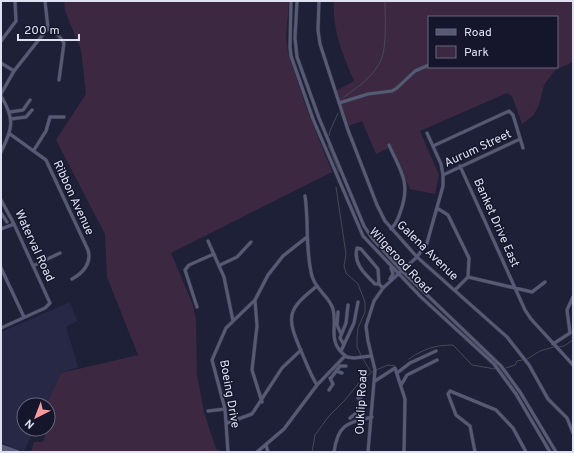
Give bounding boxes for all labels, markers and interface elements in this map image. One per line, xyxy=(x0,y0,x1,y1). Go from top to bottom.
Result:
scale bar xyxy=(18,16,79,42)
legend xyxy=(428,16,558,68)
text: 200 m xyxy=(24,23,60,39)
text: Road xyxy=(464,25,492,41)
text: Park xyxy=(464,45,489,61)
street label: Aurum Street xyxy=(442,126,514,172)
street label: Ribbon Avenue xyxy=(49,158,97,238)
street label: Banket Drive East xyxy=(469,176,523,270)
street label: Waterval Road xyxy=(10,207,58,285)
street label: Galena Avenue xyxy=(393,218,461,284)
street label: Wilgerood Road xyxy=(365,224,435,298)
street label: Boeing Drive xyxy=(215,358,243,430)
street label: Ouklip Road xyxy=(352,369,372,435)
north arrow xyxy=(16,397,56,437)
text: N xyxy=(22,416,38,432)

